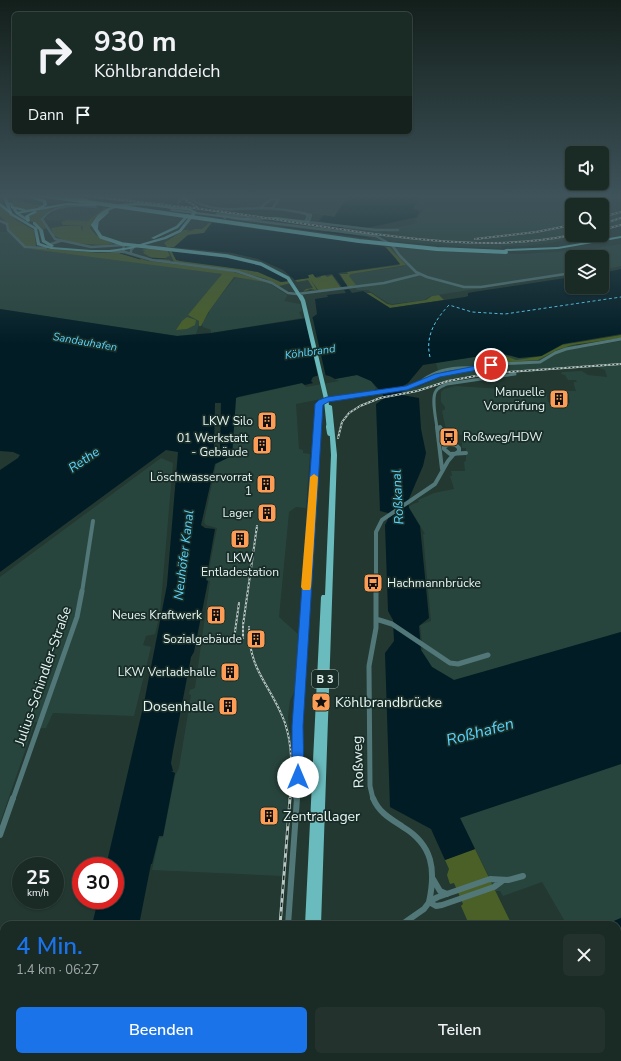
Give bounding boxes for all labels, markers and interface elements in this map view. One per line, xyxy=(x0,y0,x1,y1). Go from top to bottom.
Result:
text: 930 m xyxy=(94,23,177,61)
icon: right xyxy=(28,28,80,80)
text: Köhlbranddeich xyxy=(94,59,221,83)
icon: arrive xyxy=(72,104,94,126)
text: Dann xyxy=(28,105,64,125)
map controls xyxy=(565,146,609,294)
button: sound xyxy=(565,146,609,190)
button: search xyxy=(565,198,609,242)
button: layers xyxy=(565,250,609,294)
water label: Sandauhafen xyxy=(52,329,118,355)
water label: Köhlbrand xyxy=(284,341,337,363)
pin xyxy=(474,348,508,382)
icon: arrive xyxy=(480,354,502,376)
place label: Manuelle Vorprüfung xyxy=(483,384,545,414)
building icon: Manuelle Vorprüfung xyxy=(548,388,570,410)
building icon: LKW Silo xyxy=(256,410,278,432)
place label: LKW Silo xyxy=(203,413,253,429)
bus stop icon: Roßweg/HDW xyxy=(438,426,460,448)
place label: Roßweg/HDW xyxy=(463,429,543,445)
place label: 01 Werkstatt - Gebäude xyxy=(177,430,249,460)
building icon: 01 Werkstatt - Gebäude xyxy=(251,434,273,456)
water label: Rethe xyxy=(65,443,103,477)
place label: Löschwasservorrat 1 xyxy=(150,469,253,499)
water label: Roßkanal xyxy=(388,469,408,525)
building icon: Löschwasservorrat 1 xyxy=(255,473,277,495)
building icon: Lager xyxy=(256,502,278,524)
place label: Lager xyxy=(222,505,254,521)
water label: Neuhöfer Kanal xyxy=(170,509,198,601)
building icon: LKW Entladestation xyxy=(229,528,251,550)
place label: LKW Entladestation xyxy=(201,550,279,580)
bus stop icon: Hachmannbrücke xyxy=(362,572,384,594)
place label: Hachmannbrücke xyxy=(387,575,481,591)
street label: Julius-Schindler-Straße xyxy=(10,604,76,749)
building icon: Neues Kraftwerk xyxy=(205,604,227,626)
place label: Neues Kraftwerk xyxy=(112,607,203,623)
building icon: Sozialgebäude xyxy=(245,628,267,650)
place label: Sozialgebäude xyxy=(163,631,242,647)
building icon: LKW Verladehalle xyxy=(219,661,241,683)
place label: LKW Verladehalle xyxy=(118,664,216,680)
road number: B 3 xyxy=(312,670,338,688)
place icon: Köhlbrandbrücke xyxy=(310,691,332,713)
place label: Köhlbrandbrücke xyxy=(335,693,442,712)
building icon: Dosenhalle xyxy=(217,695,239,717)
place label: Dosenhalle xyxy=(143,697,214,716)
water label: Roßhafen xyxy=(444,712,516,752)
street label: Roßweg xyxy=(348,735,368,789)
position arrow xyxy=(277,756,319,798)
building icon: Zentrallager xyxy=(258,805,280,827)
place label: Zentrallager xyxy=(283,807,360,826)
speed limit sign: 30 xyxy=(72,857,124,909)
text: 25 xyxy=(26,864,50,891)
text: km/h xyxy=(27,886,49,900)
text: 4 Min. xyxy=(16,930,83,962)
button: close xyxy=(563,934,605,976)
text: 1.4 km · 06:27 xyxy=(16,961,99,979)
button: Beenden xyxy=(16,1007,307,1053)
button: Teilen xyxy=(315,1007,605,1053)

